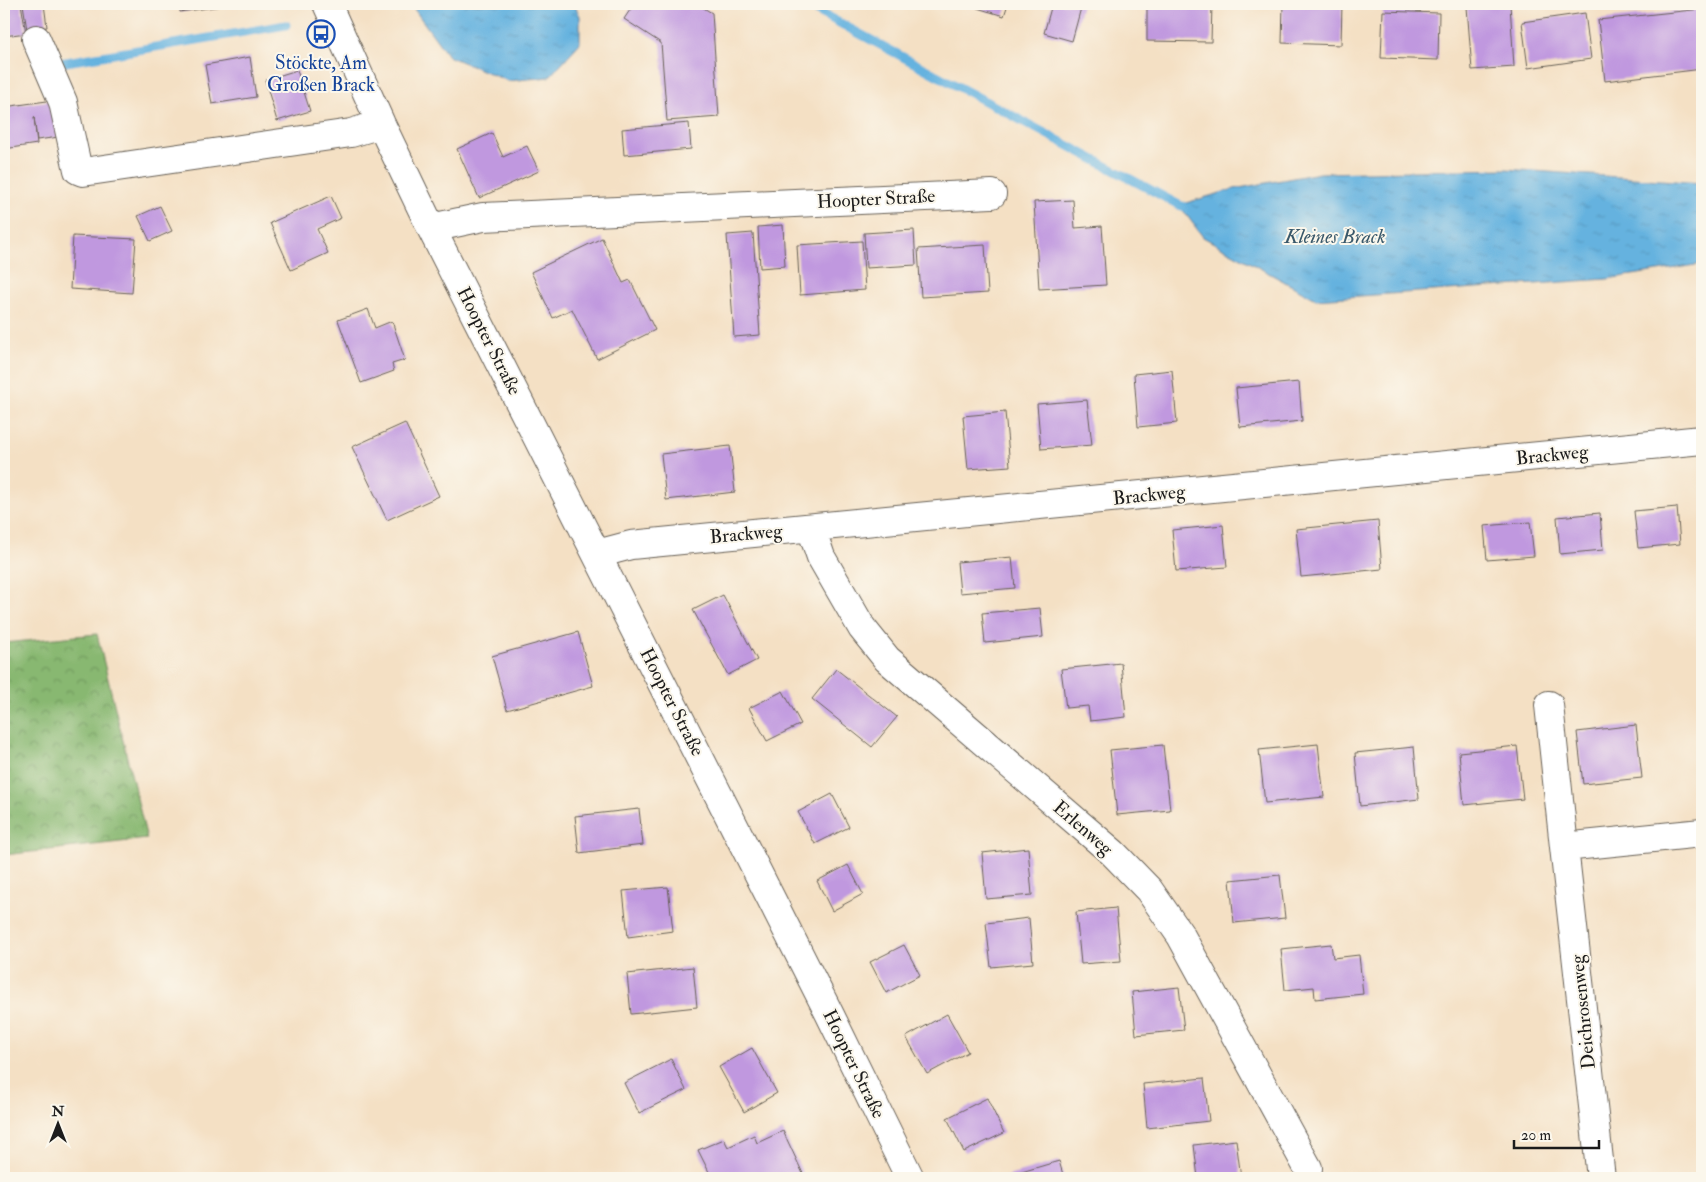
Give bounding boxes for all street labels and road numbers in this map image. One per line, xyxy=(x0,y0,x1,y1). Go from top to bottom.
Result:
street label: Hoopter Straße xyxy=(816,184,936,215)
street label: Hoopter Straße xyxy=(451,283,527,400)
street label: Brackweg xyxy=(1515,439,1590,471)
street label: Brackweg xyxy=(1112,479,1187,511)
street label: Brackweg xyxy=(709,519,784,549)
street label: Hoopter Straße xyxy=(634,644,710,761)
street label: Erlenweg xyxy=(1048,795,1118,861)
street label: Deichrosenweg xyxy=(1565,953,1601,1070)
street label: Hoopter Straße xyxy=(816,1006,891,1123)

